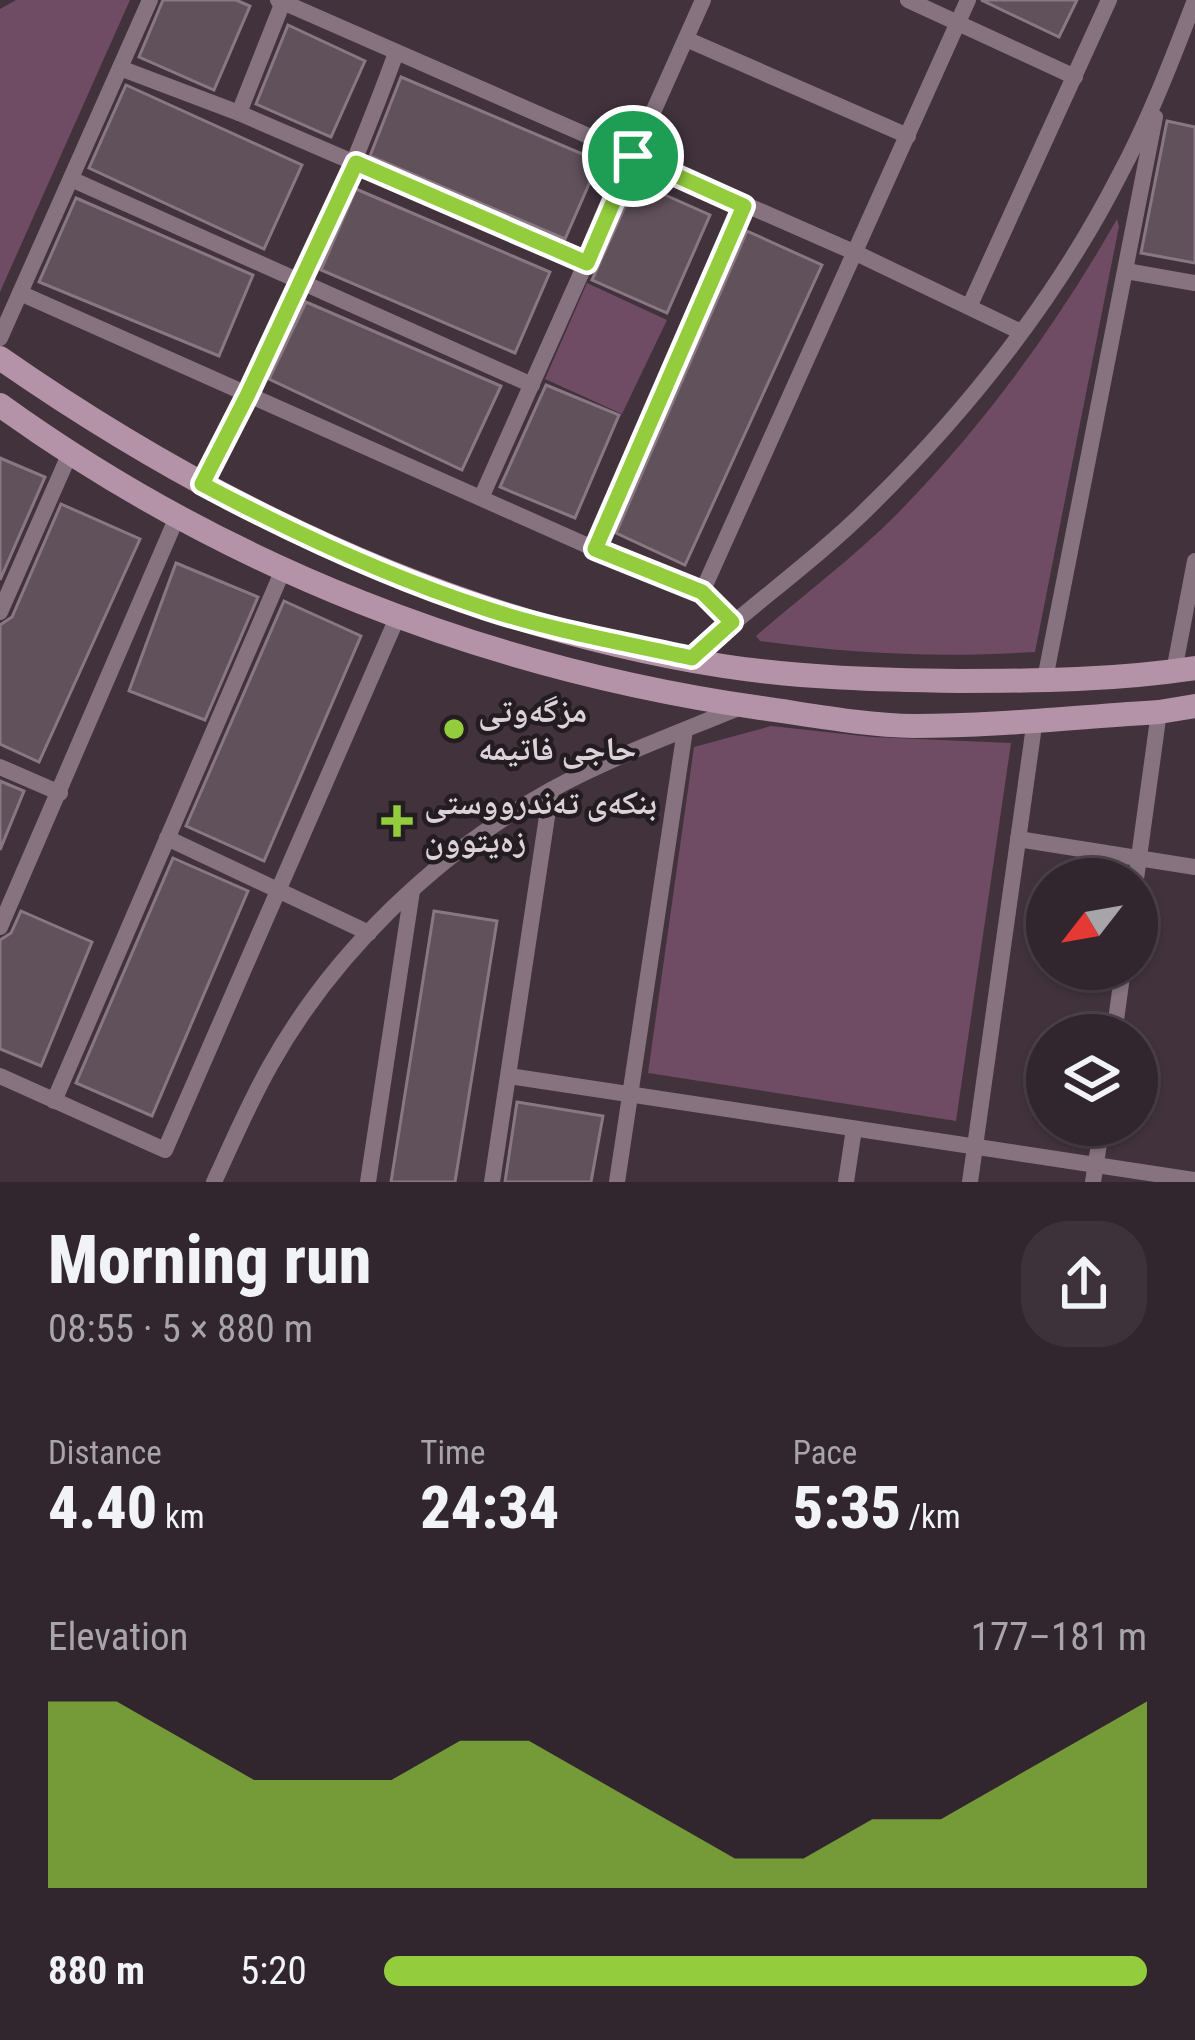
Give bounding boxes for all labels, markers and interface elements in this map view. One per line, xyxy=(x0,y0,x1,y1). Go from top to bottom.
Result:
pin xyxy=(582,105,684,207)
icon: arrive xyxy=(600,123,666,189)
place label: مزگەوتی حاجی فاتیمە xyxy=(478,691,637,769)
marker: مزگەوتی حاجی فاتیمە xyxy=(441,716,467,742)
place label: بنکەی تەندرووستی زەیتوون xyxy=(424,783,657,860)
marker: بنکەی تەندرووستی زەیتوون xyxy=(381,805,413,837)
north arrow xyxy=(1026,858,1158,990)
map controls xyxy=(1026,858,1158,1146)
button: layers xyxy=(1026,1014,1158,1146)
button: share xyxy=(1021,1221,1147,1347)
text: Morning run xyxy=(48,1222,371,1299)
text: 08:55 · 5 × 880 m xyxy=(48,1306,313,1352)
text: Distance xyxy=(48,1433,162,1472)
text: Time xyxy=(420,1433,485,1472)
text: Pace xyxy=(793,1433,857,1472)
text: 4.40 xyxy=(48,1472,157,1543)
text: 24:34 xyxy=(420,1472,559,1543)
text: 5:35 xyxy=(793,1472,901,1543)
text: km xyxy=(157,1497,205,1536)
text: /km xyxy=(901,1497,961,1536)
text: Elevation xyxy=(48,1614,188,1660)
text: 177–181 m xyxy=(971,1614,1147,1660)
text: 880 m xyxy=(48,1948,145,1994)
text: 5:20 xyxy=(240,1948,307,1994)

